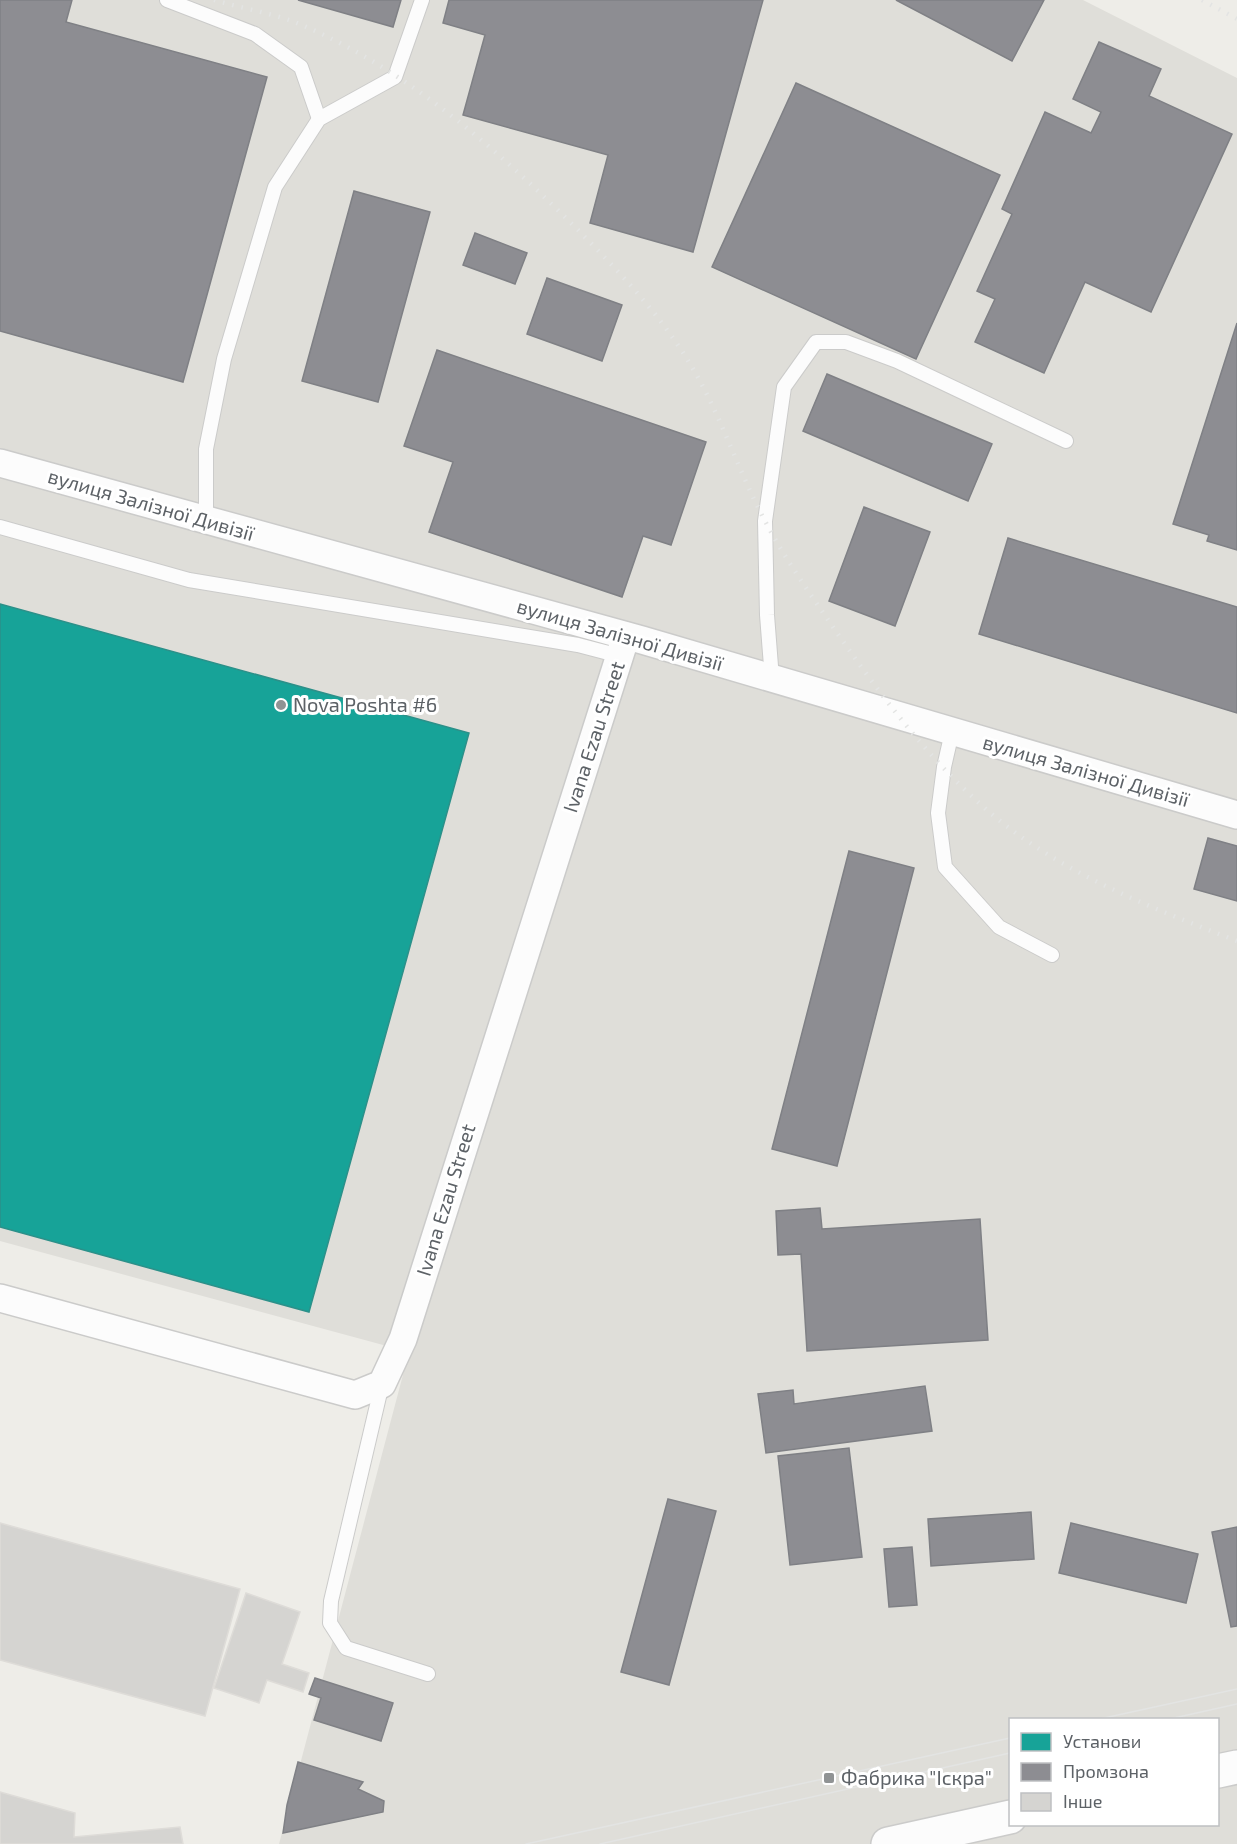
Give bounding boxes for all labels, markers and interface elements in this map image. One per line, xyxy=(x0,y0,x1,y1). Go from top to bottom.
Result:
street label: вулиця Залізної Дивізії xyxy=(45,463,258,546)
street label: вулиця Залізної Дивізії xyxy=(514,593,727,676)
street label: Ivana Ezau Street xyxy=(557,658,629,815)
place label: Nova Poshta #6 xyxy=(293,692,437,716)
marker: Nova Poshta #6 xyxy=(274,698,288,712)
street label: вулиця Залізної Дивізії xyxy=(980,729,1193,812)
street label: Ivana Ezau Street xyxy=(411,1120,480,1279)
legend xyxy=(1009,1718,1219,1826)
text: Установи xyxy=(1063,1730,1141,1752)
text: Промзона xyxy=(1063,1760,1149,1782)
place label: Фабрика "Іскра" xyxy=(841,1765,992,1789)
marker: Фабрика "Іскра" xyxy=(822,1771,836,1785)
text: Інше xyxy=(1063,1790,1102,1812)

